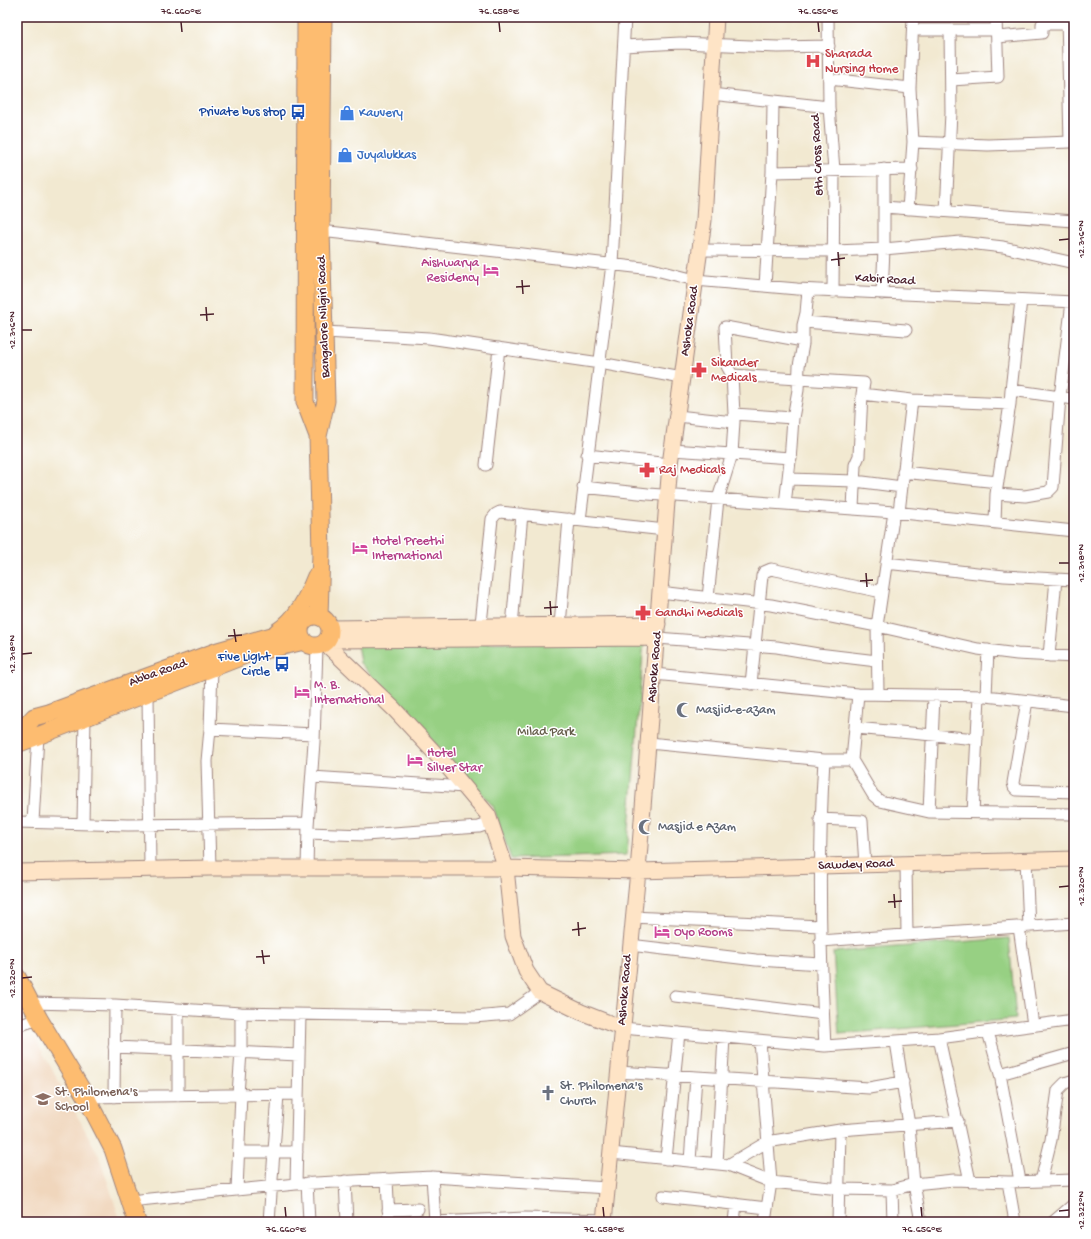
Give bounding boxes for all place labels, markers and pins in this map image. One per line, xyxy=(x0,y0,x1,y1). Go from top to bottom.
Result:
place label: Sharada Nursing Home xyxy=(825,47,899,77)
hospital icon: Sharada Nursing Home xyxy=(804,52,822,70)
bus stop icon: Private bus stop xyxy=(289,103,307,121)
shop icon: Kauvery xyxy=(338,104,356,122)
place label: Private bus stop xyxy=(198,105,287,120)
place label: Kauvery xyxy=(359,106,404,121)
shop icon: Juyalukkas xyxy=(336,146,354,164)
place label: Juyalukkas xyxy=(357,148,417,163)
place label: Aishwarya Residency xyxy=(421,256,480,286)
hotel icon: Aishwarya Residency xyxy=(482,261,500,279)
place label: Sikander Medicals xyxy=(711,356,759,386)
pharmacy icon: Sikander Medicals xyxy=(690,361,708,379)
pharmacy icon: Raj Medicals xyxy=(638,461,656,479)
place label: Raj Medicals xyxy=(659,463,727,478)
place label: Hotel Preethi International xyxy=(372,534,445,564)
hotel icon: Hotel Preethi International xyxy=(351,539,369,557)
pharmacy icon: Gandhi Medicals xyxy=(634,604,652,622)
place label: Gandhi Medicals xyxy=(655,606,744,621)
place label: Five Light Circle xyxy=(217,650,272,680)
bus stop icon: Five Light Circle xyxy=(273,655,291,673)
place label: M. B. International xyxy=(314,678,385,708)
hotel icon: M. B. International xyxy=(293,683,311,701)
mosque icon: Masjid-e-azam xyxy=(675,701,693,719)
place label: Masjid-e-azam xyxy=(696,703,776,718)
place label: Hotel Silver Star xyxy=(427,746,483,776)
hotel icon: Hotel Silver Star xyxy=(406,751,424,769)
mosque icon: Masjid e Azam xyxy=(637,818,655,836)
place label: Masjid e Azam xyxy=(658,820,736,835)
hotel icon: Oyo Rooms xyxy=(653,923,671,941)
place label: Oyo Rooms xyxy=(674,925,734,940)
place label: St. Philomena's Church xyxy=(560,1079,644,1109)
church icon: St. Philomena's Church xyxy=(539,1084,557,1102)
place label: St. Philomena's School xyxy=(55,1085,139,1115)
school or university icon: St. Philomena's School xyxy=(34,1090,52,1108)

